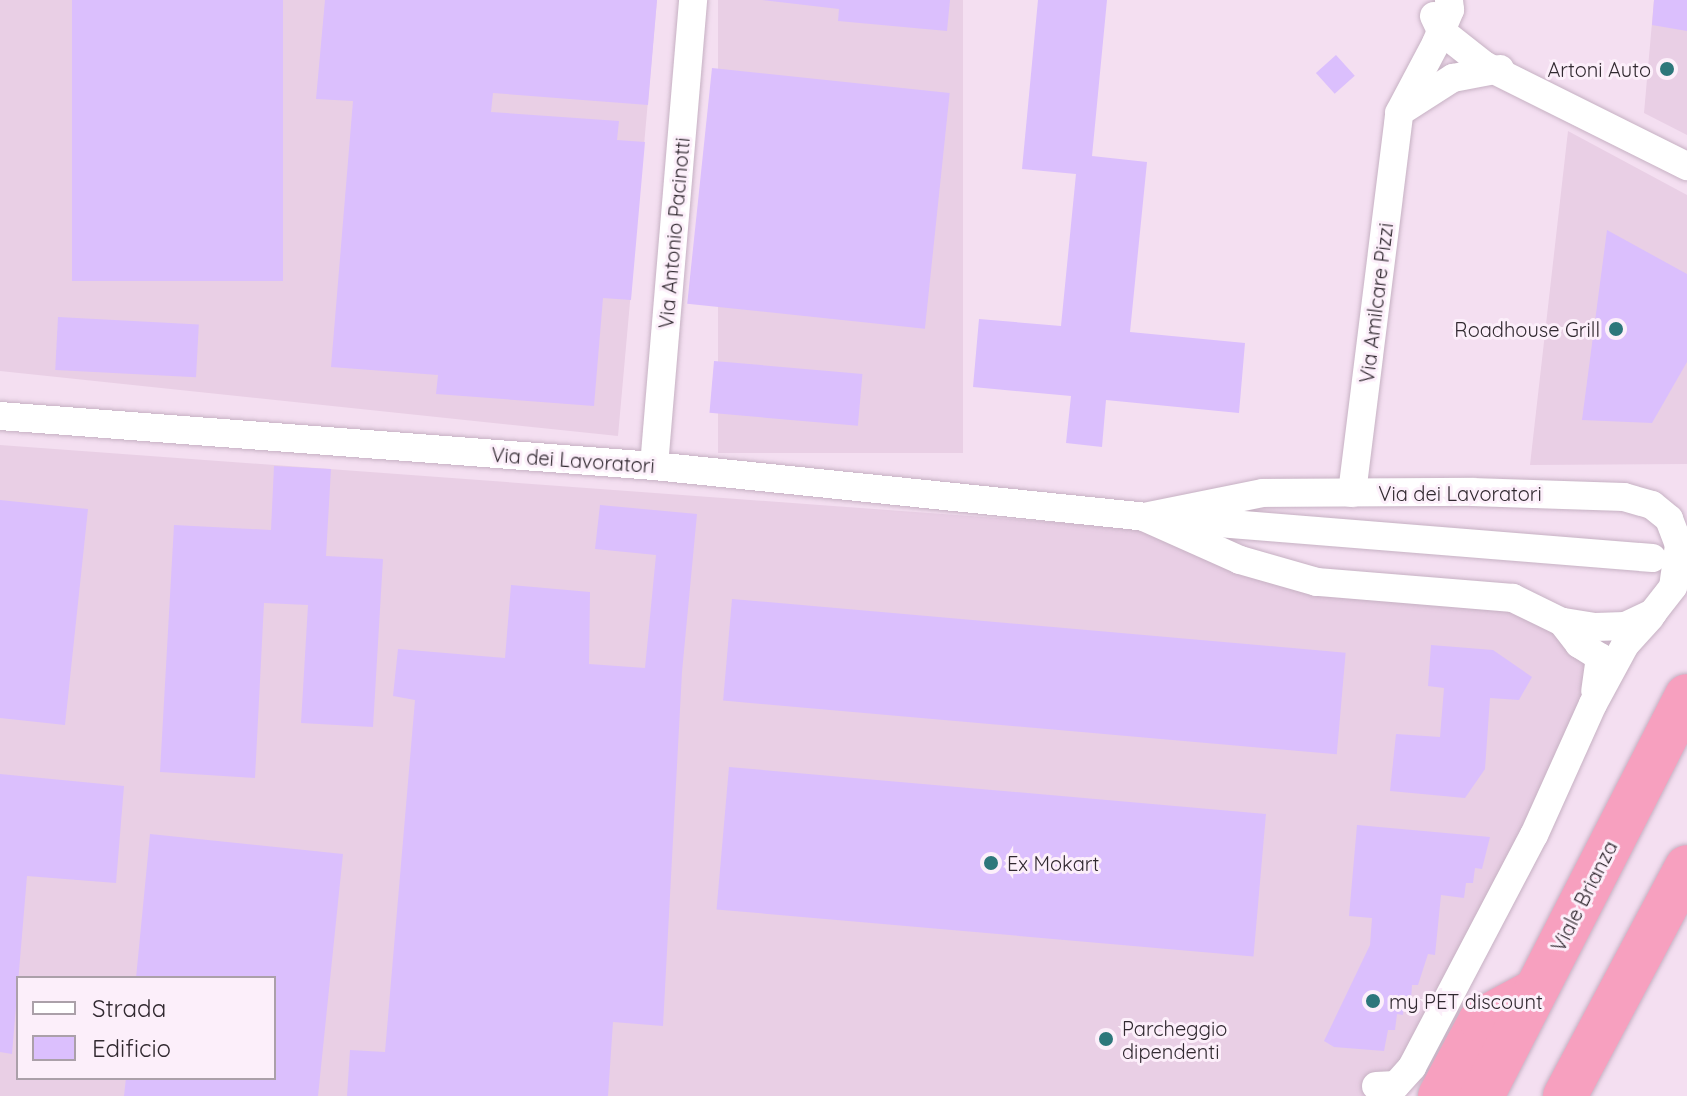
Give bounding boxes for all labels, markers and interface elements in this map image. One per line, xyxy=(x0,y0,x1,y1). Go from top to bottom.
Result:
place label: Artoni Auto xyxy=(1547,57,1651,81)
marker: Artoni Auto xyxy=(1658,60,1676,78)
street label: Via Antonio Pacinotti xyxy=(654,136,694,330)
street label: Via Amilcare Pizzi xyxy=(1354,222,1398,384)
place label: Roadhouse Grill xyxy=(1454,317,1600,341)
marker: Roadhouse Grill xyxy=(1607,320,1625,338)
street label: Via dei Lavoratori xyxy=(491,442,655,478)
street label: Via dei Lavoratori xyxy=(1378,481,1542,505)
street label: Viale Brianza xyxy=(1546,837,1622,955)
place label: Ex Mokart xyxy=(1007,851,1099,875)
marker: Ex Mokart xyxy=(982,854,1000,872)
legend xyxy=(16,976,276,1080)
place label: my PET discount xyxy=(1389,989,1543,1013)
marker: my PET discount xyxy=(1364,992,1382,1010)
text: Strada xyxy=(92,993,166,1023)
place label: Parcheggio dipendenti xyxy=(1122,1016,1227,1063)
marker: Parcheggio dipendenti xyxy=(1097,1030,1115,1048)
text: Edificio xyxy=(92,1033,171,1063)

